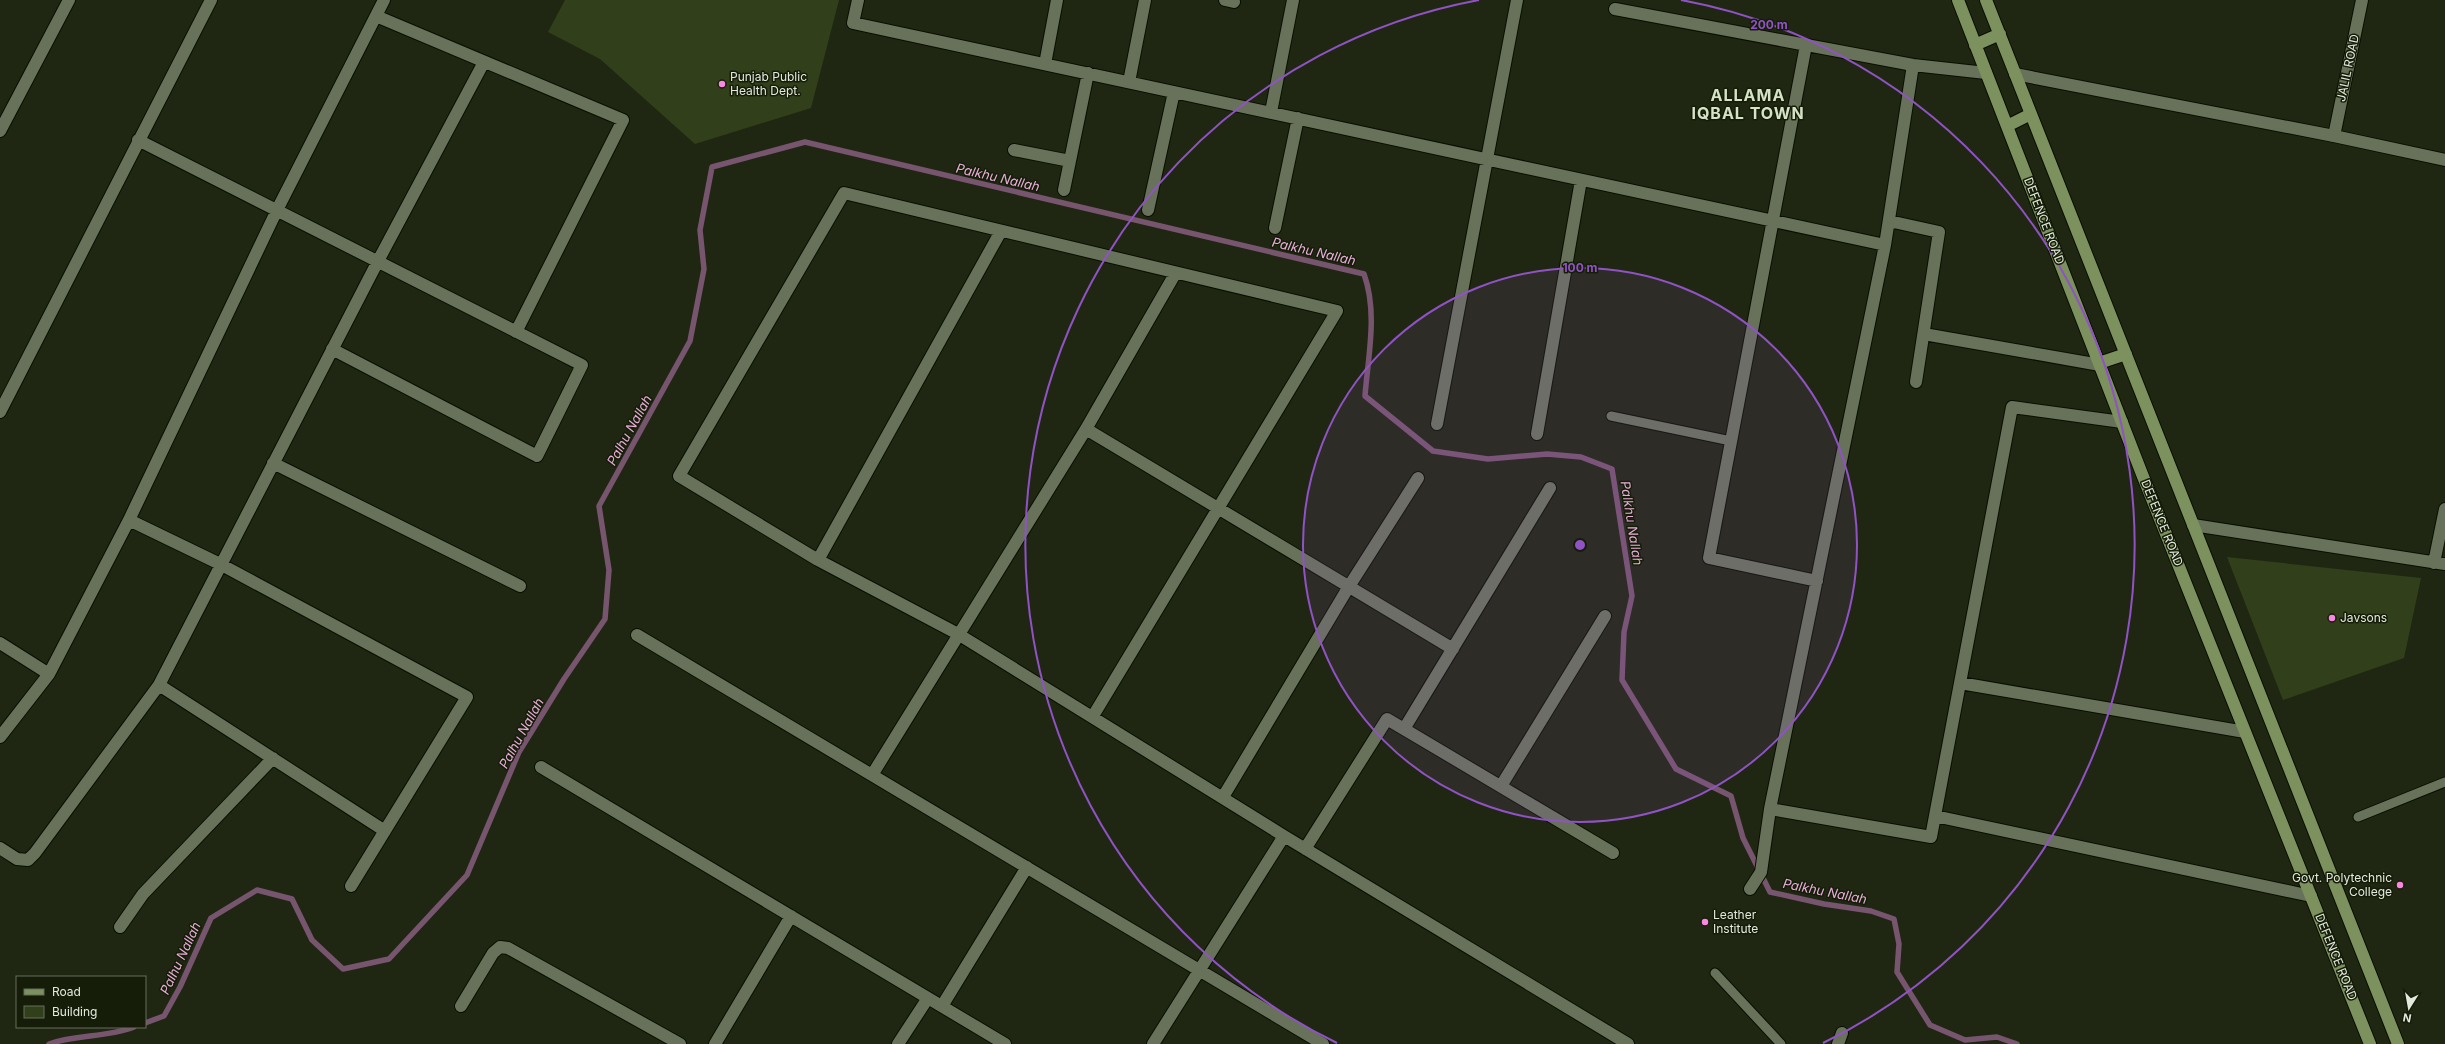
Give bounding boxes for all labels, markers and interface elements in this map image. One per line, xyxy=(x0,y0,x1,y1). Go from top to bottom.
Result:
text: 200 m xyxy=(1750,17,1788,32)
street label: JALIL ROAD xyxy=(2333,33,2362,103)
place label: Punjab Public Health Dept. xyxy=(730,69,807,98)
marker: Punjab Public Health Dept. xyxy=(717,79,727,89)
district label: ALLAMA IQBAL TOWN xyxy=(1691,85,1805,123)
water label: Palkhu Nallah xyxy=(955,160,1042,194)
street label: DEFENCE ROAD xyxy=(2021,175,2068,266)
water label: Palkhu Nallah xyxy=(1271,234,1358,268)
text: 100 m xyxy=(1562,260,1598,275)
water label: Palhu Nallah xyxy=(603,392,655,468)
street label: DEFENCE ROAD xyxy=(2138,477,2187,568)
water label: Palkhu Nallah xyxy=(1617,480,1647,567)
centre of rings xyxy=(1573,538,1587,552)
place label: Javsons xyxy=(2340,610,2387,625)
marker: Javsons xyxy=(2327,613,2337,623)
water label: Palhu Nallah xyxy=(495,695,547,771)
place label: Govt. Polytechnic College xyxy=(2292,870,2392,899)
water label: Palkhu Nallah xyxy=(1782,875,1869,907)
marker: Govt. Polytechnic College xyxy=(2395,880,2405,890)
place label: Leather Institute xyxy=(1713,907,1758,936)
street label: DEFENCE ROAD xyxy=(2312,911,2361,1002)
marker: Leather Institute xyxy=(1700,917,1710,927)
water label: Palhu Nallah xyxy=(156,919,204,997)
legend xyxy=(16,976,146,1028)
text: Road xyxy=(52,984,81,999)
north arrow xyxy=(2389,988,2429,1028)
text: Building xyxy=(52,1004,97,1019)
text: N xyxy=(2402,1010,2413,1025)

